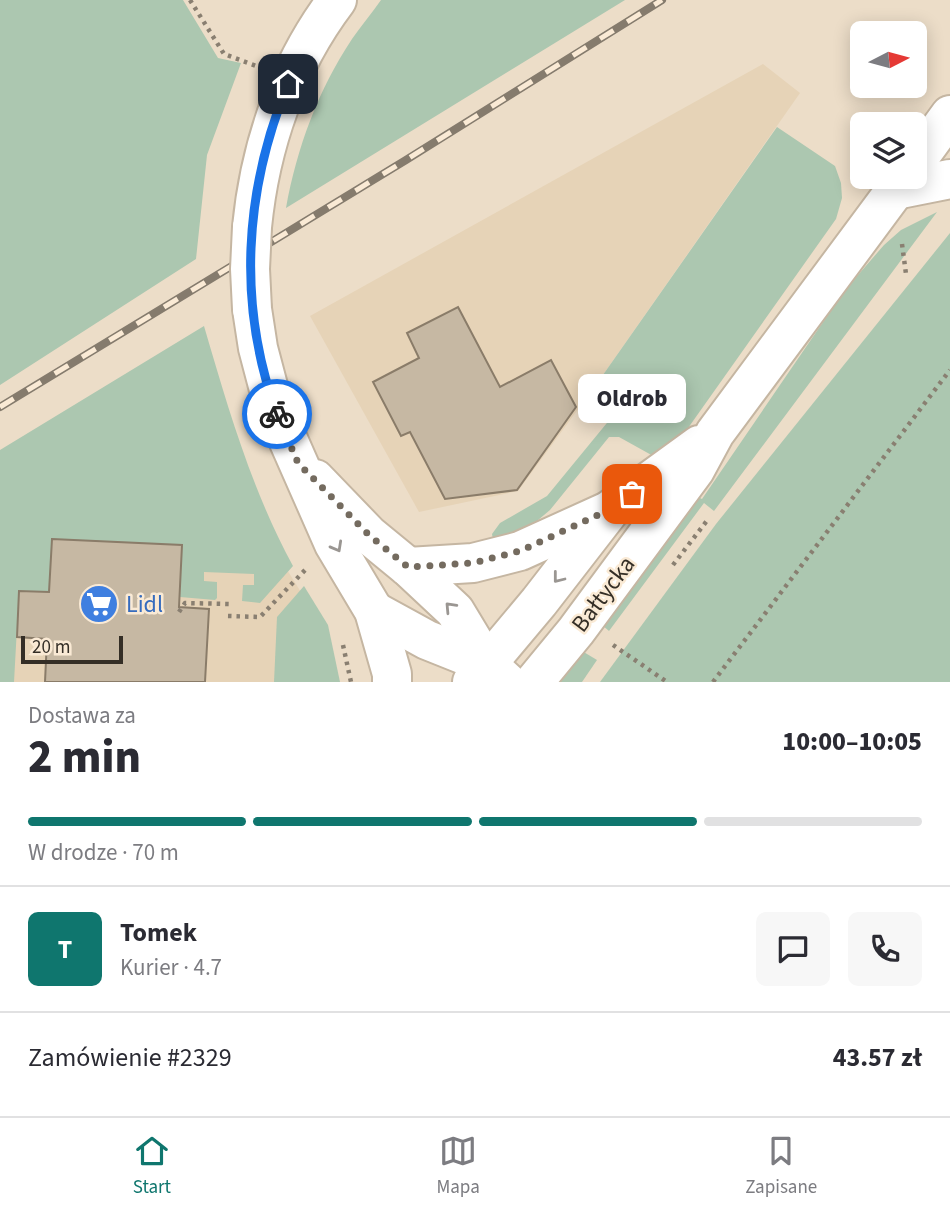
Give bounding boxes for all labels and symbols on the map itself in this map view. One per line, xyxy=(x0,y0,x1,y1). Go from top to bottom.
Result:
north arrow xyxy=(850,21,928,98)
pin xyxy=(258,54,318,114)
callout: Oldrob xyxy=(578,375,686,424)
courier xyxy=(242,379,312,449)
pin xyxy=(602,464,662,524)
one-way arrow xyxy=(329,540,342,553)
street label: Bałtycka xyxy=(563,549,644,640)
one-way arrow xyxy=(554,570,567,582)
supermarket icon: Lidl xyxy=(78,583,120,625)
place label: Lidl xyxy=(126,587,163,622)
one-way arrow xyxy=(445,602,458,615)
scale bar xyxy=(21,633,122,665)

